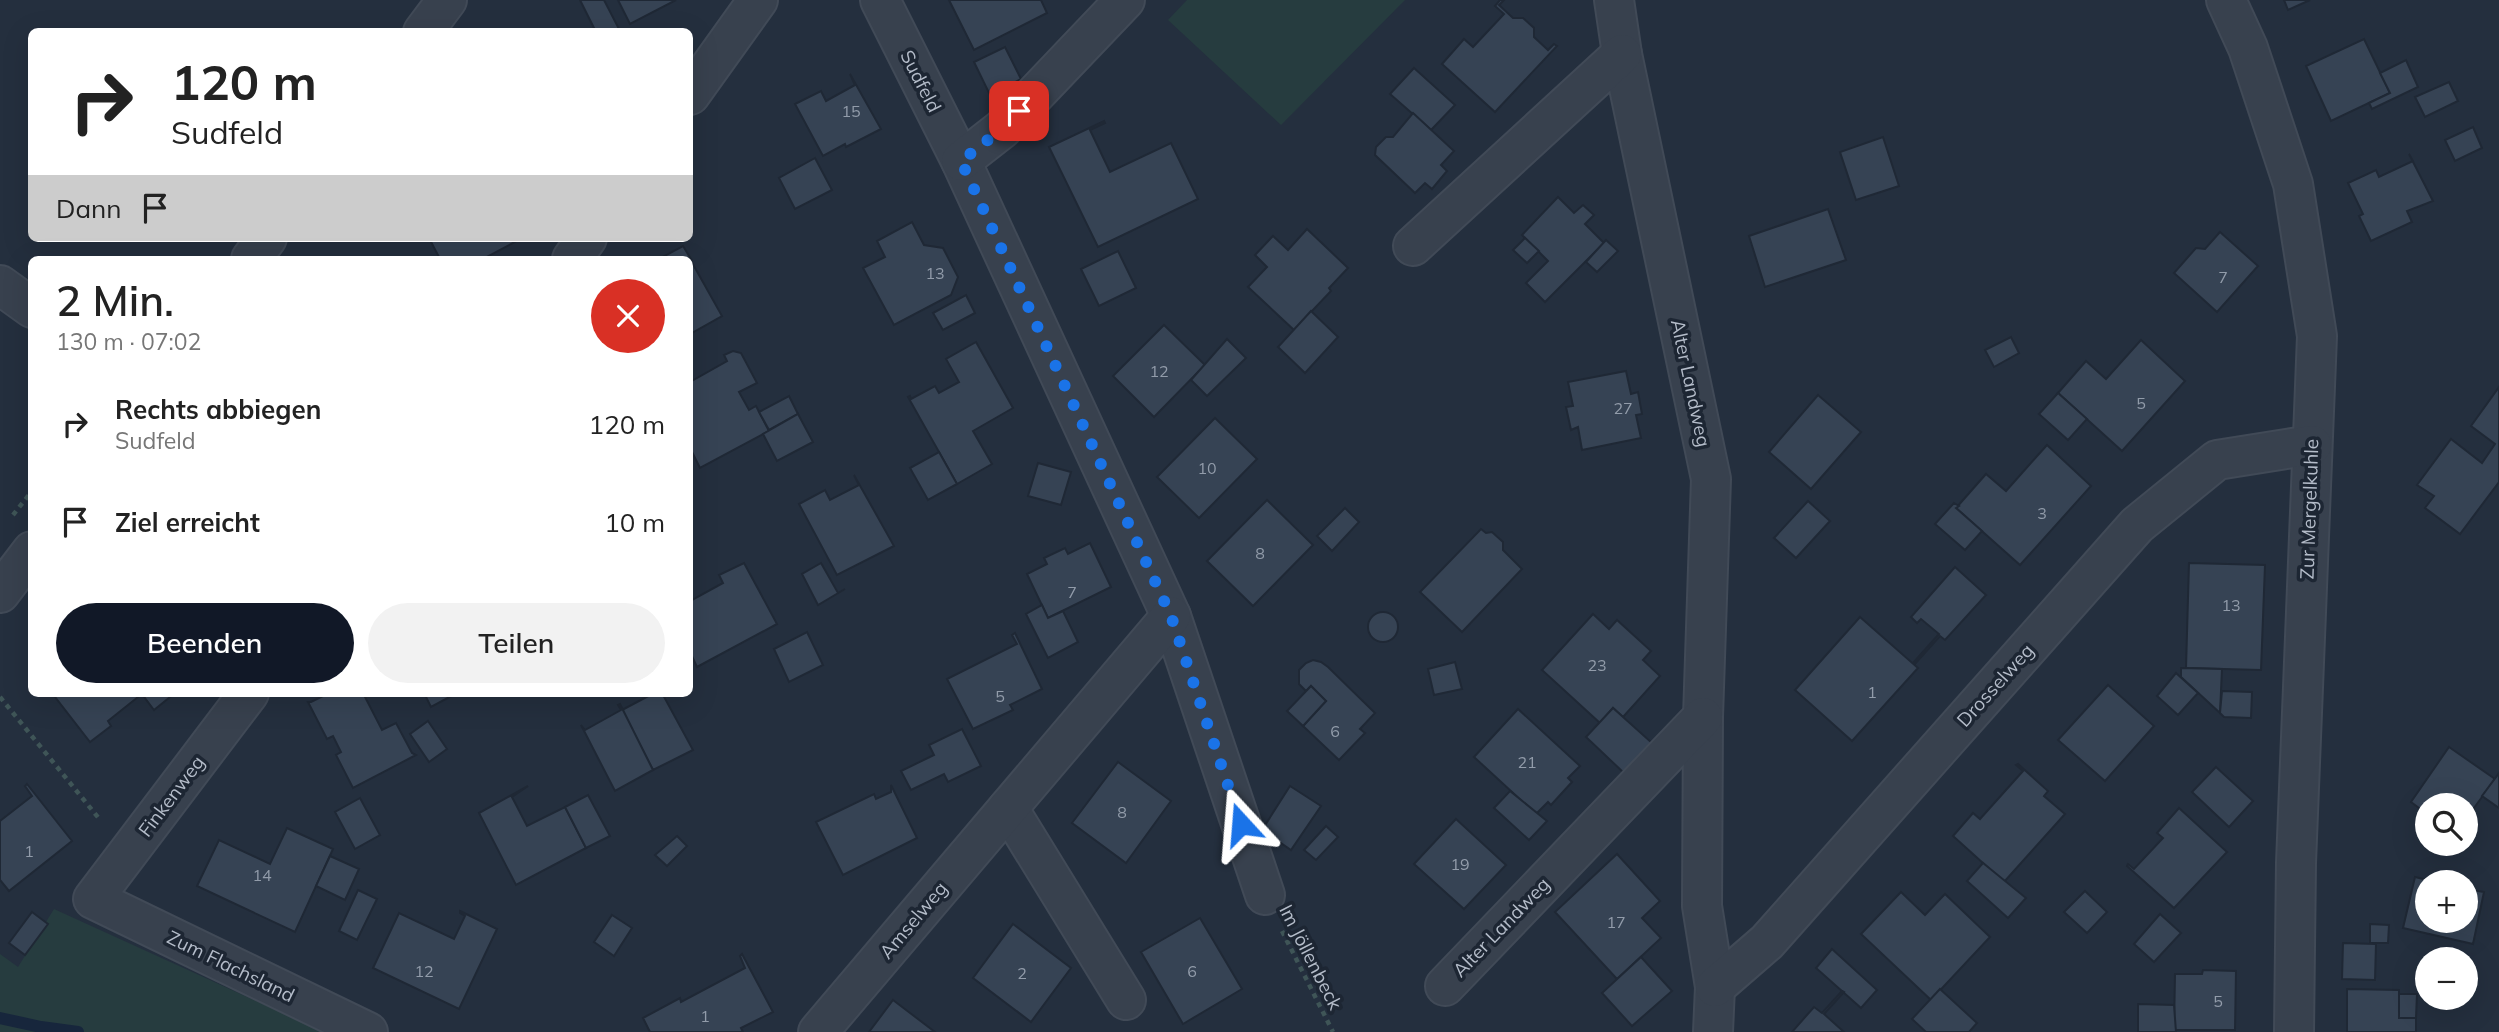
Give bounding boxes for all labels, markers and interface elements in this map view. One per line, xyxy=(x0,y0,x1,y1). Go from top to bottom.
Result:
street label: Sudfeld xyxy=(895,46,947,116)
text: 120 m xyxy=(171,51,317,112)
icon: right xyxy=(56,56,147,147)
pin xyxy=(989,81,1049,141)
icon: arrive xyxy=(1000,92,1038,130)
house number: 15 xyxy=(841,101,861,121)
text: Sudfeld xyxy=(171,112,283,152)
icon: arrive xyxy=(136,189,174,227)
text: Dann xyxy=(56,192,122,225)
house number: 13 xyxy=(925,263,945,283)
house number: 7 xyxy=(2218,267,2228,287)
text: 2 Min. xyxy=(56,274,174,327)
button: close xyxy=(591,279,665,353)
street label: Alter Landweg xyxy=(1666,317,1716,449)
text: 130 m · 07:02 xyxy=(56,327,201,356)
house number: 12 xyxy=(1149,361,1169,381)
text: Rechts abbiegen xyxy=(115,393,321,426)
house number: 5 xyxy=(2136,393,2146,413)
house number: 27 xyxy=(1613,398,1633,418)
icon: right xyxy=(56,405,94,443)
text: 120 m xyxy=(589,408,665,441)
text: Sudfeld xyxy=(115,426,196,455)
street label: Zur Mergelkuhle xyxy=(2295,438,2323,580)
house number: 10 xyxy=(1197,458,1217,478)
icon: arrive xyxy=(56,503,94,541)
house number: 3 xyxy=(2037,503,2047,523)
text: Ziel erreicht xyxy=(115,506,260,539)
text: 10 m xyxy=(604,506,665,539)
house number: 8 xyxy=(1255,543,1265,563)
house number: 7 xyxy=(1067,582,1077,602)
house number: 13 xyxy=(2221,595,2241,615)
button: Beenden xyxy=(56,603,354,683)
button: Teilen xyxy=(368,603,665,683)
street label: Drosselweg xyxy=(1951,638,2039,732)
house number: 23 xyxy=(1587,655,1607,675)
house number: 1 xyxy=(1867,682,1877,702)
house number: 5 xyxy=(995,686,1005,706)
house number: 6 xyxy=(1330,721,1340,741)
street label: Finkenweg xyxy=(133,751,209,841)
house number: 21 xyxy=(1517,752,1537,772)
position arrow xyxy=(1204,787,1278,861)
map controls xyxy=(2415,793,2478,1010)
button: search xyxy=(2415,793,2478,856)
house number: 8 xyxy=(1117,802,1127,822)
house number: 1 xyxy=(24,841,34,861)
house number: 19 xyxy=(1450,854,1470,874)
house number: 14 xyxy=(252,865,272,885)
button: + xyxy=(2415,870,2478,933)
street label: Alter Landweg xyxy=(1447,872,1555,982)
street label: Amselweg xyxy=(874,877,952,963)
street label: Im Jöllenbeck xyxy=(1274,900,1348,1014)
house number: 17 xyxy=(1606,912,1626,932)
street label: Zum Flachsland xyxy=(163,925,299,1007)
button: − xyxy=(2415,947,2478,1010)
house number: 12 xyxy=(414,961,434,981)
house number: 6 xyxy=(1187,961,1197,981)
house number: 2 xyxy=(1017,963,1027,983)
house number: 5 xyxy=(2213,991,2223,1011)
house number: 1 xyxy=(700,1006,710,1026)

